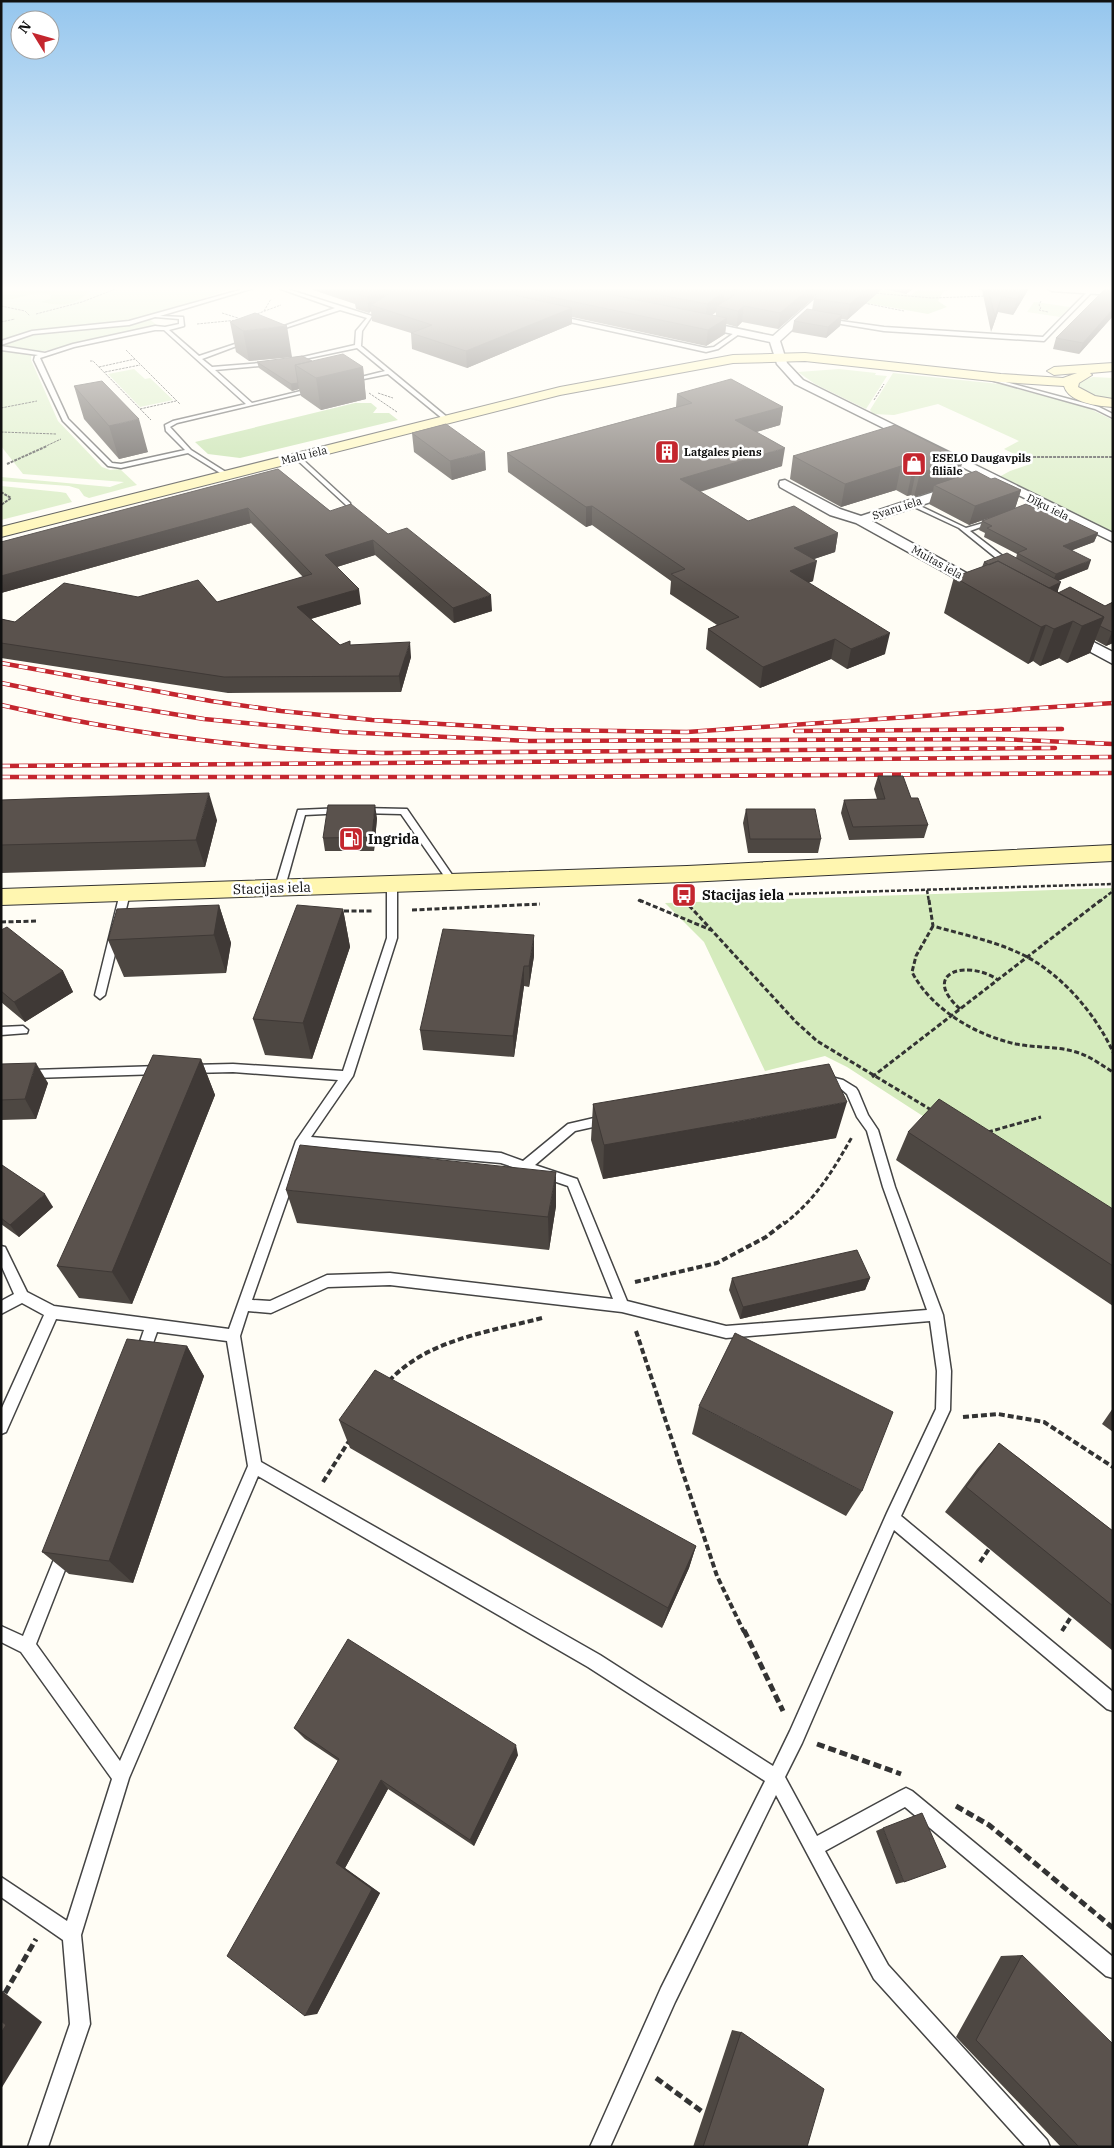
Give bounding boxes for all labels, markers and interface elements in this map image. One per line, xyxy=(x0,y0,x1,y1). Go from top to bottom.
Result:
north arrow xyxy=(10,10,60,60)
text: N xyxy=(14,17,35,37)
building icon: Latgales piens xyxy=(654,439,680,465)
street label: Malu iela xyxy=(280,443,328,467)
place label: Latgales piens xyxy=(684,445,762,459)
shop icon: ESELO Daugavpils filiāle xyxy=(901,451,927,477)
place label: ESELO Daugavpils filiāle xyxy=(932,451,1031,478)
street label: Dīķu iela xyxy=(1024,491,1072,524)
street label: Svaru iela xyxy=(870,493,924,523)
street label: Muitas iela xyxy=(909,542,965,582)
fuel station icon: Ingrida xyxy=(338,826,364,852)
place label: Ingrida xyxy=(368,830,419,848)
street label: Stacijas iela xyxy=(233,878,312,898)
bus stop icon: Stacijas iela xyxy=(671,882,697,908)
place label: Stacijas iela xyxy=(702,886,784,904)

